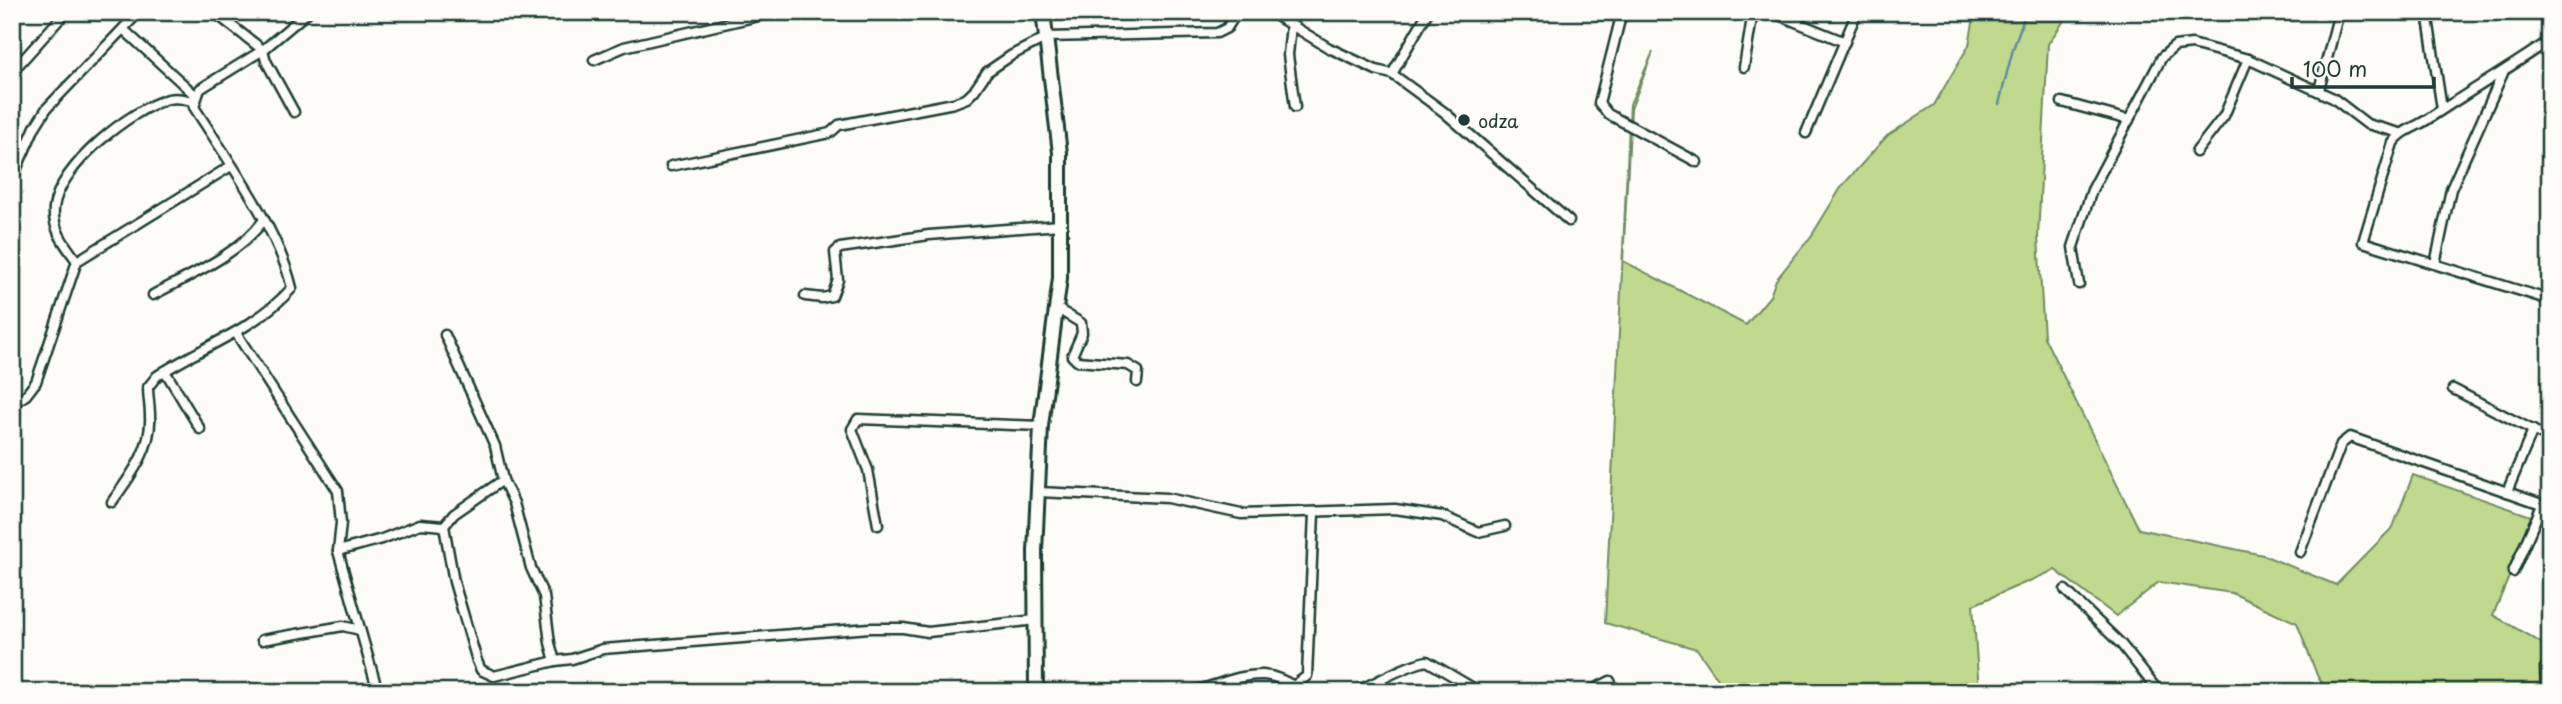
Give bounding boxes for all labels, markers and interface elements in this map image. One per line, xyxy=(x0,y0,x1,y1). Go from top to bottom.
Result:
scale bar xyxy=(2292,46,2434,90)
text: 100 m xyxy=(2303,52,2367,84)
place label: odza xyxy=(1478,107,1519,134)
marker: odza xyxy=(1456,112,1472,128)

